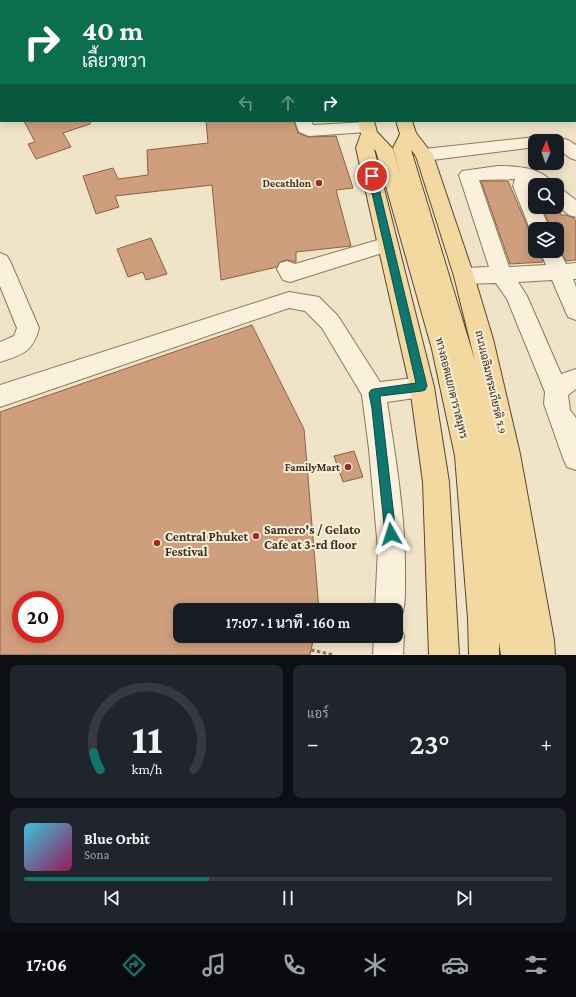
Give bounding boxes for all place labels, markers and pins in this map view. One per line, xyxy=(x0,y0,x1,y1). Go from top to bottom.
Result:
pin xyxy=(355,159,389,193)
place label: Decathlon xyxy=(262,177,312,189)
marker: Decathlon xyxy=(314,178,324,188)
place label: FamilyMart xyxy=(285,461,340,473)
marker: FamilyMart xyxy=(343,462,353,472)
place label: Samero's / Gelato Cafe at 3-rd floor xyxy=(264,522,361,552)
place label: Central Phuket Festival xyxy=(165,529,249,559)
marker: Samero's / Gelato Cafe at 3-rd floor xyxy=(251,531,261,541)
marker: Central Phuket Festival xyxy=(152,538,162,548)

